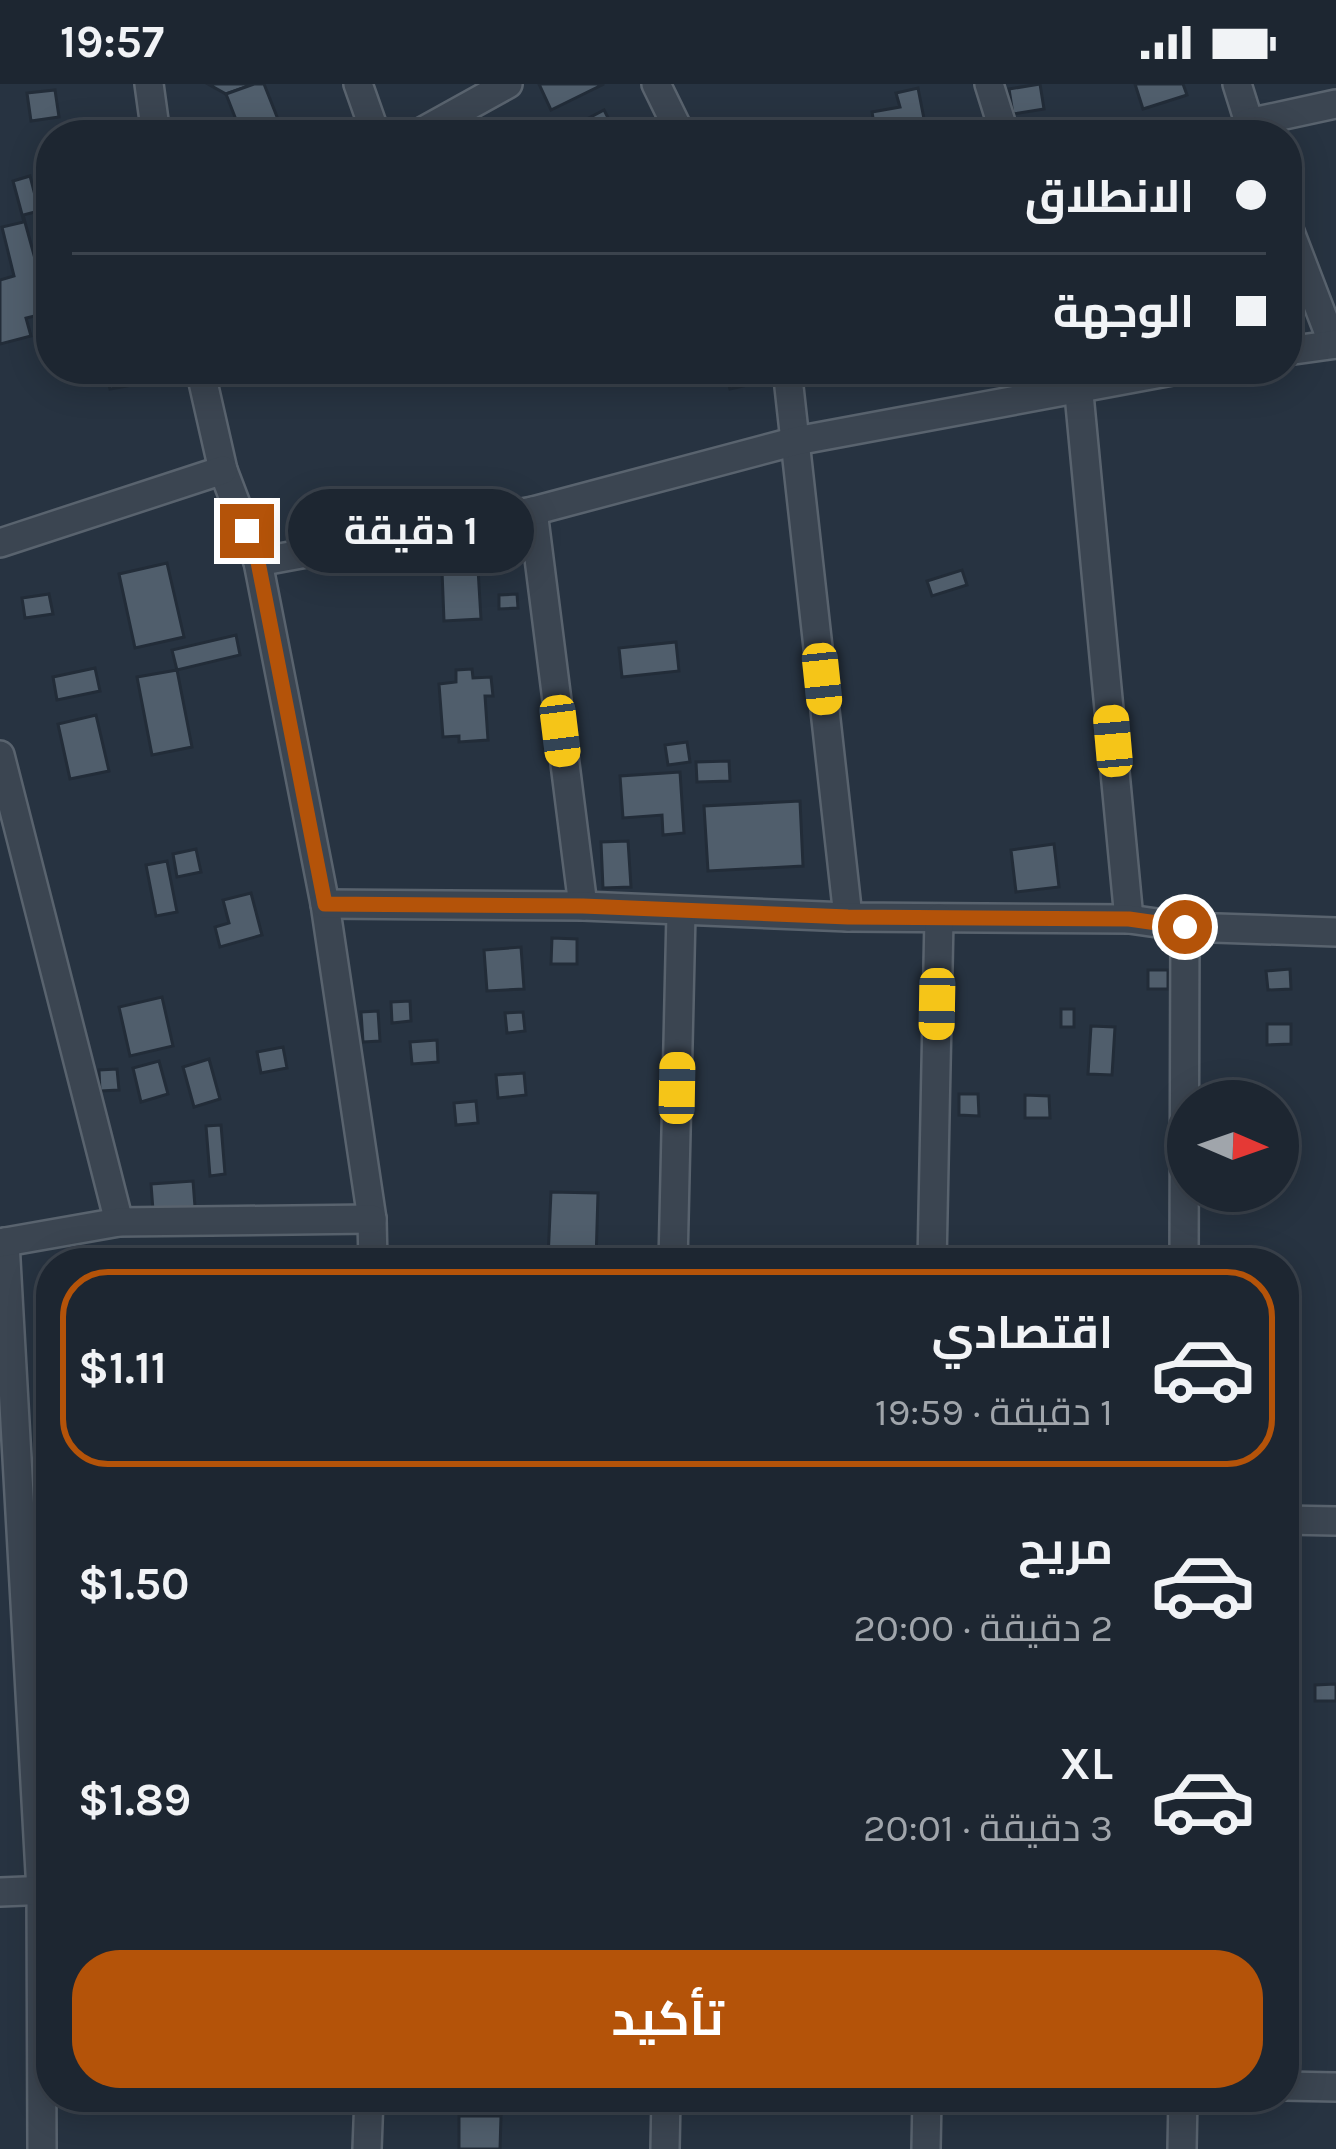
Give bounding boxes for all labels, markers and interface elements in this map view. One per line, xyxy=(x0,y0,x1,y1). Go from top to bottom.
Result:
text: 19:57 xyxy=(60,16,164,68)
text: الانطلاق xyxy=(1025,171,1194,223)
text: الوجهة xyxy=(1053,286,1194,338)
callout: 1 دقيقة xyxy=(289,489,535,573)
route end xyxy=(220,504,274,558)
text: 1 دقيقة xyxy=(344,508,478,554)
car xyxy=(800,641,844,717)
car xyxy=(538,693,582,769)
car xyxy=(1092,704,1134,778)
route start xyxy=(1158,900,1212,954)
car xyxy=(918,968,956,1040)
car xyxy=(658,1052,696,1124)
north arrow xyxy=(1167,1080,1299,1212)
map controls xyxy=(1167,1080,1299,1212)
text: اقتصادي xyxy=(932,1307,1113,1359)
icon: car xyxy=(1149,1314,1257,1422)
text: $1.11 xyxy=(78,1342,167,1394)
text: 1 دقيقة · 19:59 xyxy=(875,1389,1113,1435)
text: مريح xyxy=(1018,1523,1113,1575)
icon: car xyxy=(1149,1530,1257,1638)
text: $1.50 xyxy=(78,1558,189,1610)
text: 2 دقيقة · 20:00 xyxy=(853,1605,1113,1651)
text: XL xyxy=(1060,1738,1113,1790)
icon: car xyxy=(1149,1746,1257,1854)
text: $1.89 xyxy=(78,1774,191,1826)
text: 3 دقيقة · 20:01 xyxy=(863,1805,1113,1851)
button: تأكيد xyxy=(72,1950,1263,2088)

